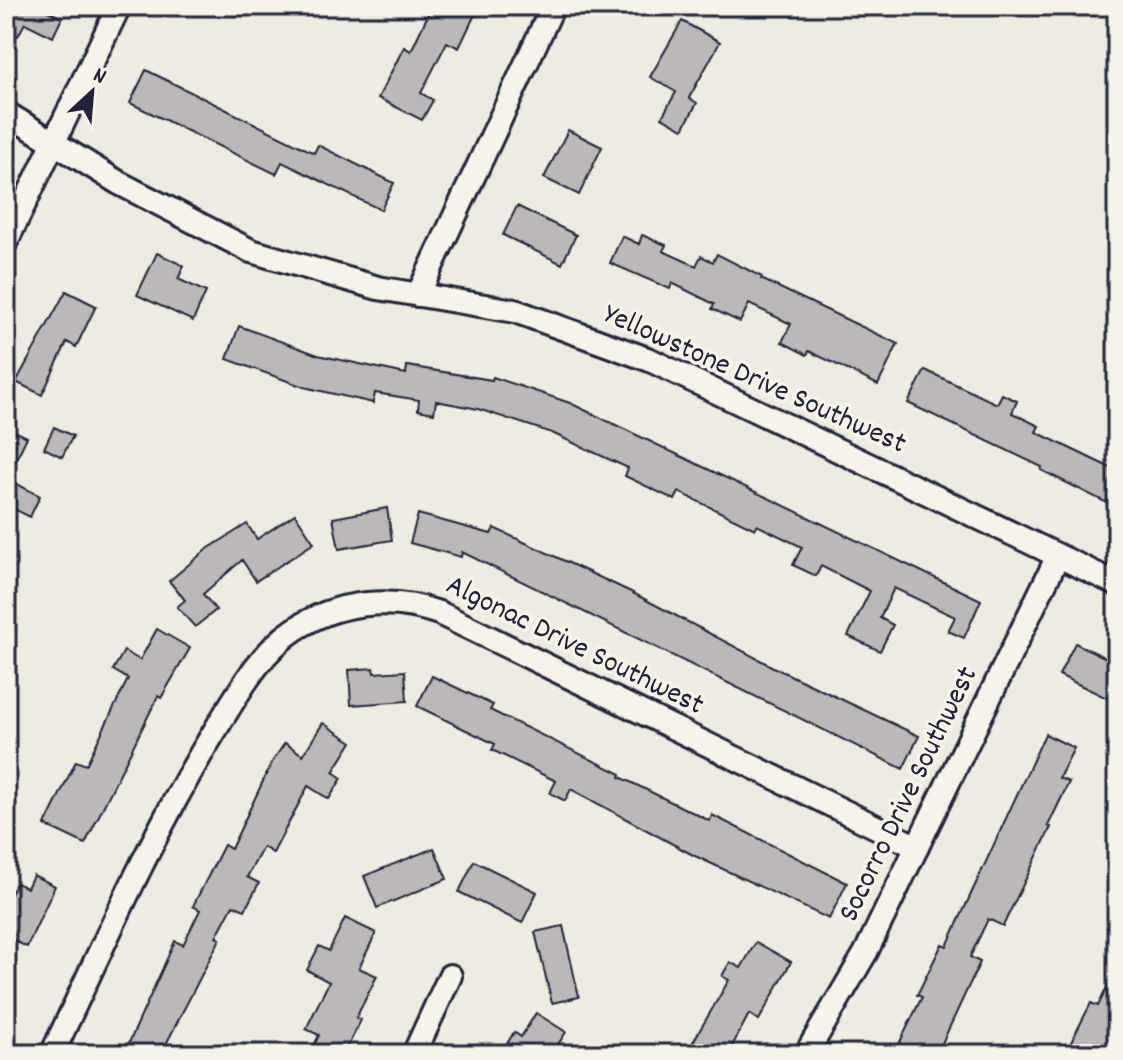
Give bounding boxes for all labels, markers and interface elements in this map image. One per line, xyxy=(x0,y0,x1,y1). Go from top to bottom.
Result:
north arrow xyxy=(52,52,132,132)
text: N xyxy=(88,61,111,94)
street label: Yellowstone Drive Southwest xyxy=(596,295,912,467)
street label: Algonac Drive Southwest xyxy=(438,566,710,728)
street label: Socorro Drive Southwest xyxy=(829,660,991,930)

